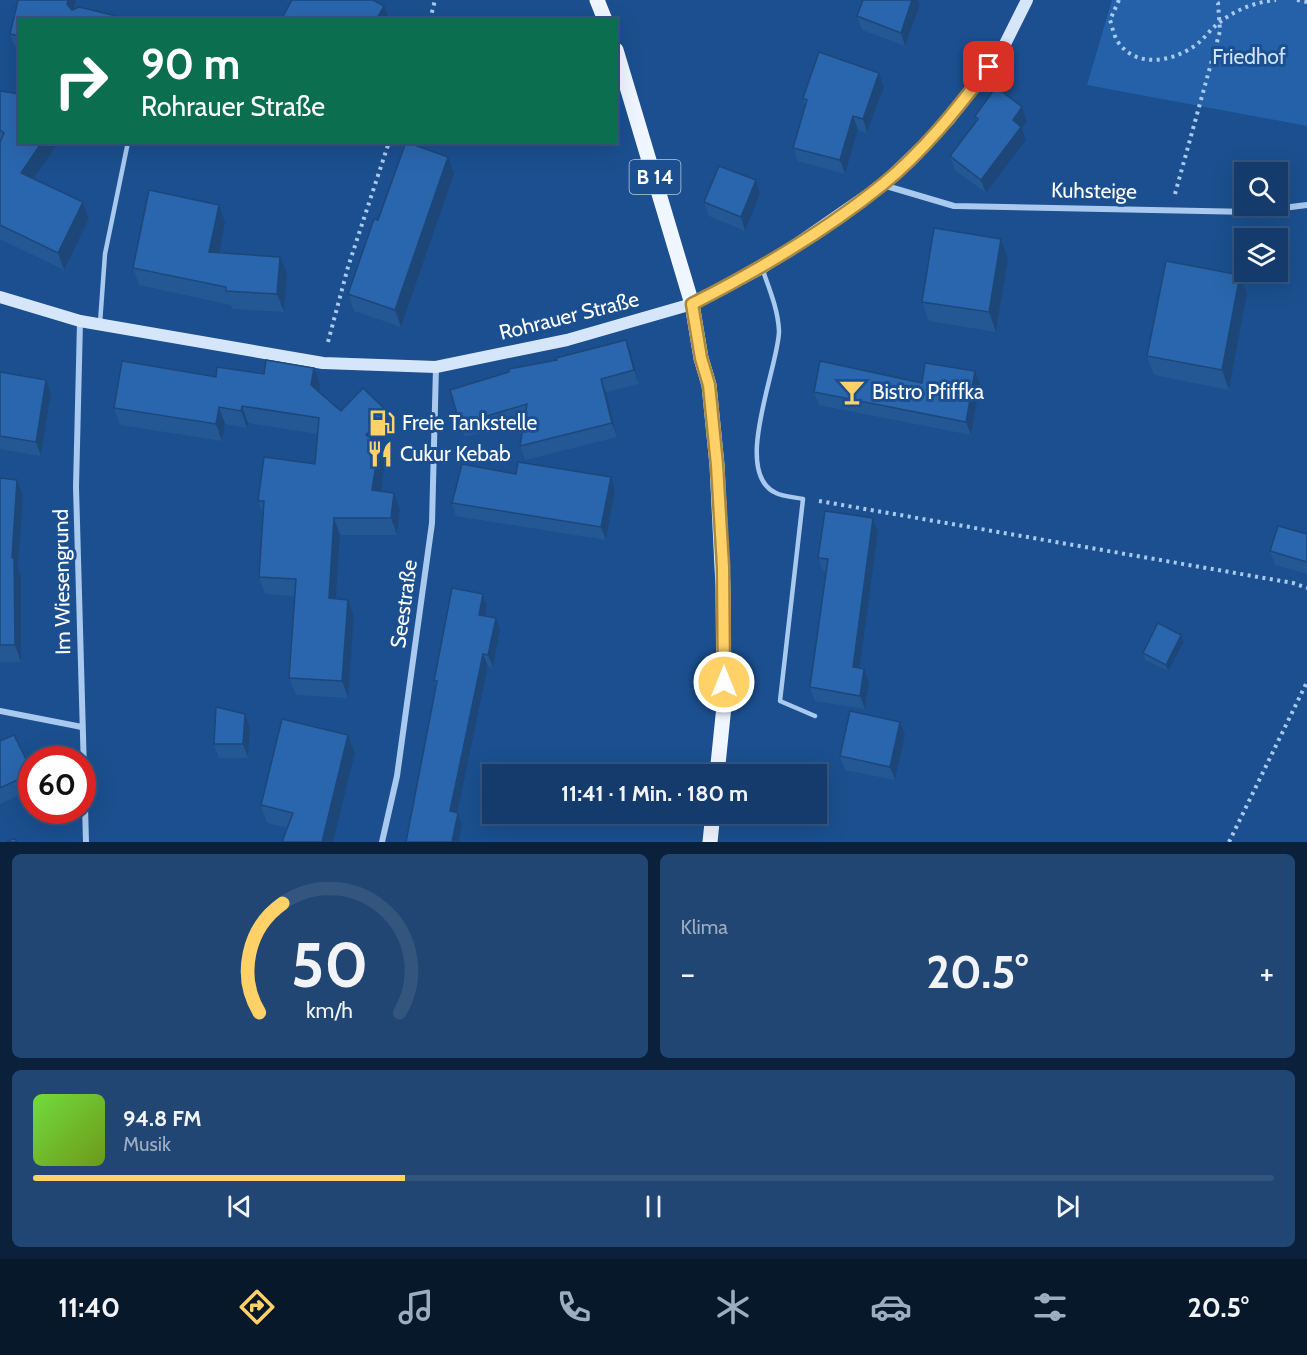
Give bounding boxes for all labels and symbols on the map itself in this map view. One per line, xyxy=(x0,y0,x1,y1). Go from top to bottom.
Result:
pin xyxy=(963,41,1014,92)
park label: Friedhof xyxy=(1212,44,1286,69)
road number: B 14 xyxy=(630,160,680,194)
street label: Kuhsteige xyxy=(1051,177,1137,204)
street label: Rohrauer Straße xyxy=(496,286,642,345)
bar icon: Bistro Pfiffka xyxy=(837,377,867,407)
place label: Bistro Pfiffka xyxy=(872,379,984,404)
fuel station icon: Freie Tankstelle xyxy=(367,408,397,438)
place label: Freie Tankstelle xyxy=(402,410,537,435)
restaurant icon: Cukur Kebab xyxy=(365,439,395,469)
place label: Cukur Kebab xyxy=(400,441,511,466)
street label: Im Wiesengrund xyxy=(48,509,75,655)
street label: Seestraße xyxy=(385,558,422,650)
position arrow xyxy=(692,650,756,714)
speed limit sign: 60 xyxy=(18,746,96,824)

